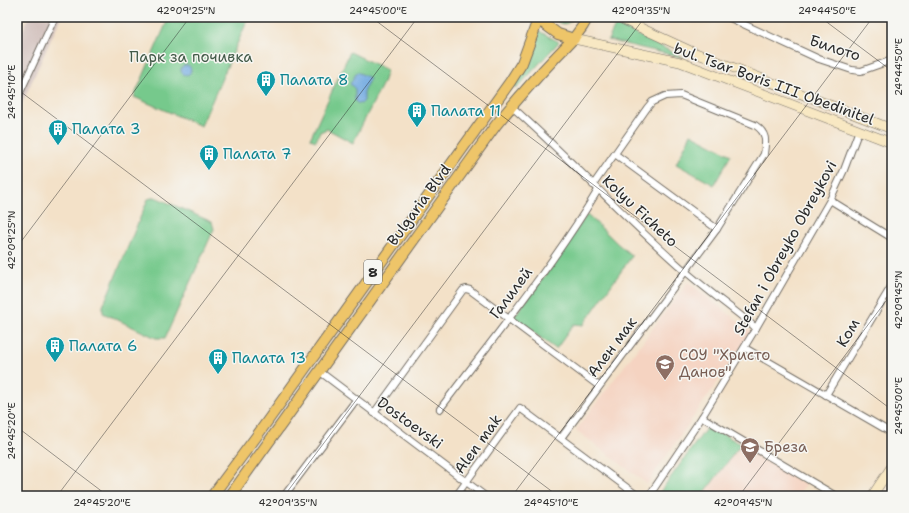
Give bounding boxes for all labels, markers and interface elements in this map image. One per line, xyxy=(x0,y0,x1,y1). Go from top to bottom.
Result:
text: 42°09'25"N xyxy=(157,4,215,17)
text: 24°45'00"E xyxy=(349,4,407,17)
text: 42°09'35"N xyxy=(612,4,670,17)
text: 24°44'50"E xyxy=(798,4,856,17)
street label: Билото xyxy=(807,30,863,66)
street label: bul. Tsar Boris III Obedinitel xyxy=(671,38,877,130)
text: 24°44'50"E xyxy=(892,38,905,96)
park label: Парк за почивка xyxy=(129,47,253,67)
text: 24°45'10"E xyxy=(5,64,18,120)
building icon: Палата 8 xyxy=(255,69,277,97)
place label: Палата 8 xyxy=(280,70,348,90)
building icon: Палата 11 xyxy=(406,100,428,128)
place label: Палата 11 xyxy=(431,101,501,121)
building icon: Палата 3 xyxy=(47,118,69,146)
place label: Палата 3 xyxy=(72,119,140,139)
building icon: Палата 7 xyxy=(198,143,220,171)
place label: Палата 7 xyxy=(223,144,291,164)
street label: Stefan i Obreyko Obreykovi xyxy=(729,157,841,339)
street label: Bulgaria Blvd xyxy=(383,160,456,250)
street label: Kolyu Ficheto xyxy=(598,171,682,251)
text: 42°09'25"N xyxy=(5,211,18,269)
road number: 8 xyxy=(364,260,382,284)
street label: Галилей xyxy=(485,263,537,323)
text: 42°09'45"N xyxy=(892,271,905,329)
street label: Ален мак xyxy=(583,313,641,381)
street label: Ком xyxy=(832,315,864,351)
building icon: Палата 6 xyxy=(44,335,66,363)
place label: Палата 6 xyxy=(69,336,137,356)
place label: СОУ "Христо Данов" xyxy=(679,345,770,382)
building icon: Палата 13 xyxy=(207,347,229,375)
place label: Палата 13 xyxy=(232,348,306,368)
school or university icon: СОУ "Христо Данов" xyxy=(654,353,676,381)
text: 24°45'00"E xyxy=(892,377,905,435)
street label: Dostoevski xyxy=(373,392,447,454)
text: 24°45'20"E xyxy=(5,402,18,460)
street label: Alen mak xyxy=(450,410,506,478)
school or university icon: Бреза xyxy=(739,436,761,464)
place label: Бреза xyxy=(764,437,808,457)
text: 24°45'20"E xyxy=(73,496,131,509)
text: 42°09'35"N xyxy=(259,496,317,509)
text: 24°45'10"E xyxy=(523,496,579,509)
text: 42°09'45"N xyxy=(714,496,772,509)

